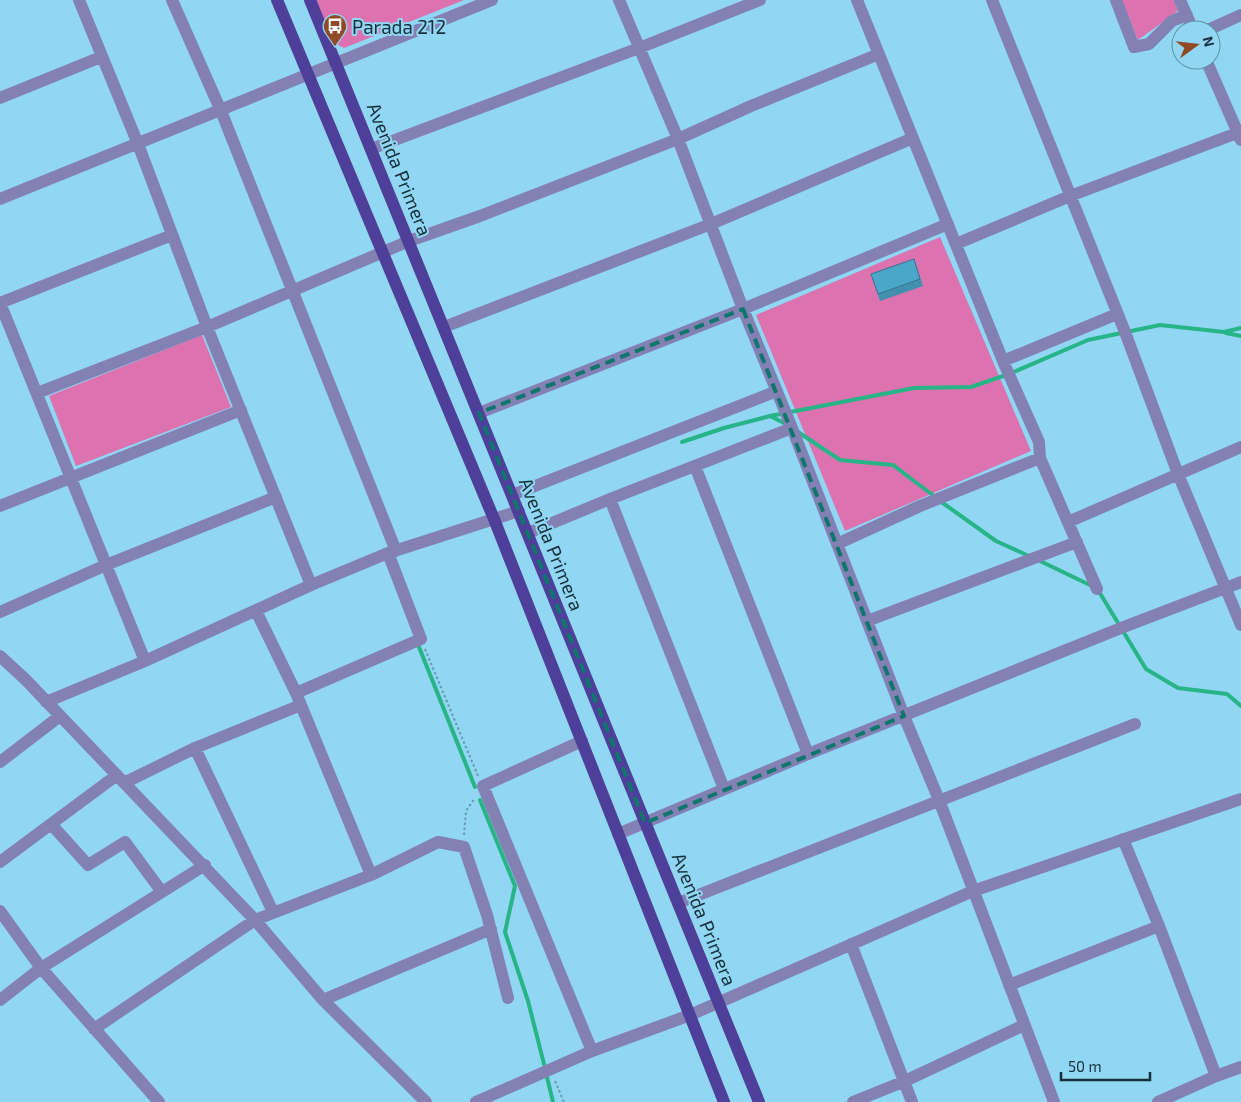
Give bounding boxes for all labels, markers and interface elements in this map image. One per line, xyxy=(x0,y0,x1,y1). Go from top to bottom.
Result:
bus stop icon: Parada 212 xyxy=(322,13,348,47)
place label: Parada 212 xyxy=(352,15,446,38)
north arrow xyxy=(1171,20,1221,70)
text: N xyxy=(1200,34,1219,49)
street label: Avenida Primera xyxy=(363,99,437,239)
street label: Avenida Primera xyxy=(515,474,589,614)
street label: Avenida Primera xyxy=(668,849,742,989)
scale bar xyxy=(1061,1050,1150,1082)
text: 50 m xyxy=(1068,1057,1102,1075)

